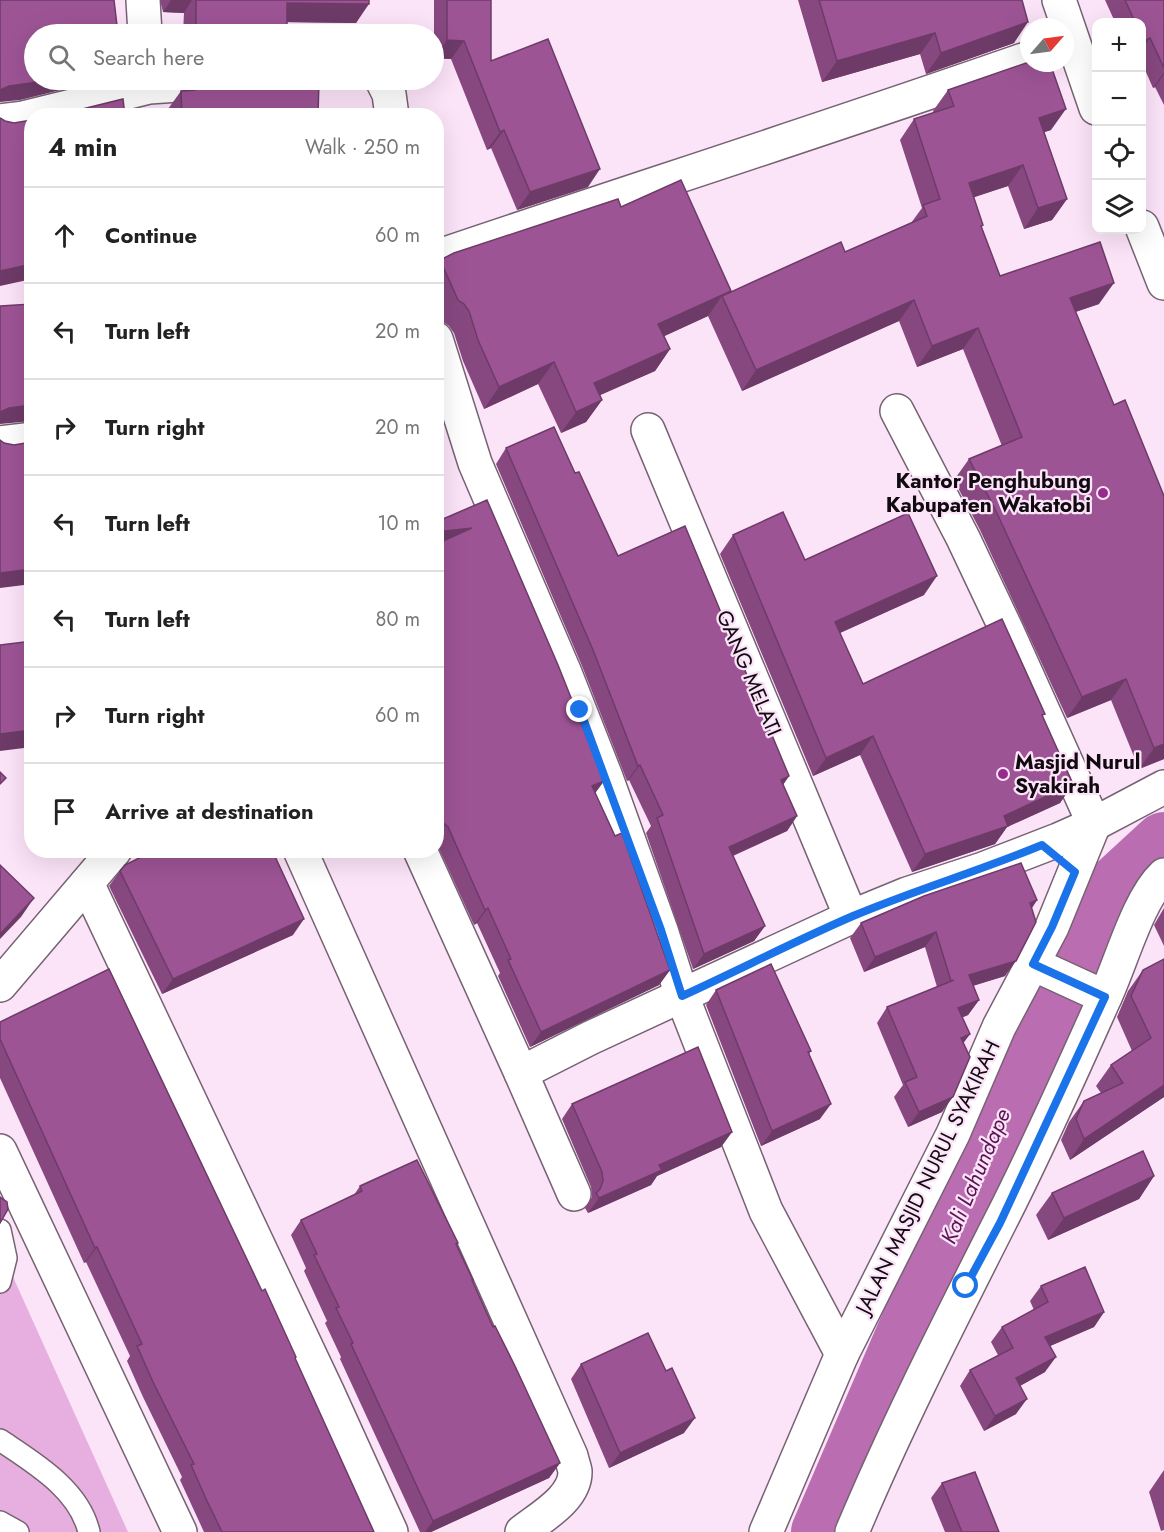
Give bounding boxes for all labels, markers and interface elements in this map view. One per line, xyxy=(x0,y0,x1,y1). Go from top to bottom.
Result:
north arrow xyxy=(1020,18,1074,72)
map controls xyxy=(1092,18,1146,234)
button: + xyxy=(1092,18,1146,72)
search box xyxy=(24,24,444,90)
icon: search xyxy=(45,41,78,74)
text: Search here xyxy=(93,41,204,73)
button: − xyxy=(1092,72,1146,126)
button: locate xyxy=(1092,126,1146,180)
text: 4 min xyxy=(48,128,117,166)
text: Walk · 250 m xyxy=(305,133,420,162)
button: layers xyxy=(1092,180,1146,234)
icon: ahead xyxy=(48,219,81,252)
text: Continue xyxy=(105,219,197,251)
text: 60 m xyxy=(375,221,420,250)
icon: left xyxy=(48,315,81,348)
text: Turn left xyxy=(105,315,190,347)
text: 20 m xyxy=(375,317,420,346)
icon: right xyxy=(48,411,81,444)
text: Turn right xyxy=(105,411,205,443)
text: 20 m xyxy=(375,413,420,442)
place label: Kantor Penghubung Kabupaten Wakatobi xyxy=(886,466,1091,520)
marker: Kantor Penghubung Kabupaten Wakatobi xyxy=(1096,486,1110,500)
icon: left xyxy=(48,507,81,540)
text: Turn left xyxy=(105,507,190,539)
text: 10 m xyxy=(377,509,420,538)
icon: left xyxy=(48,603,81,636)
text: Turn left xyxy=(105,603,190,635)
text: 80 m xyxy=(375,605,420,634)
street label: GANG MELATI xyxy=(709,605,789,741)
route end xyxy=(566,696,592,722)
icon: right xyxy=(48,699,81,732)
text: Turn right xyxy=(105,699,205,731)
text: 60 m xyxy=(375,701,420,730)
place label: Masjid Nurul Syakirah xyxy=(1015,747,1141,801)
marker: Masjid Nurul Syakirah xyxy=(996,767,1010,781)
icon: arrive xyxy=(48,795,81,828)
text: Arrive at destination xyxy=(105,795,314,827)
street label: JALAN MASJID NURUL SYAKIRAH xyxy=(847,1035,1008,1322)
water label: Kali Lahundape xyxy=(932,1103,1018,1249)
route start xyxy=(952,1272,978,1298)

